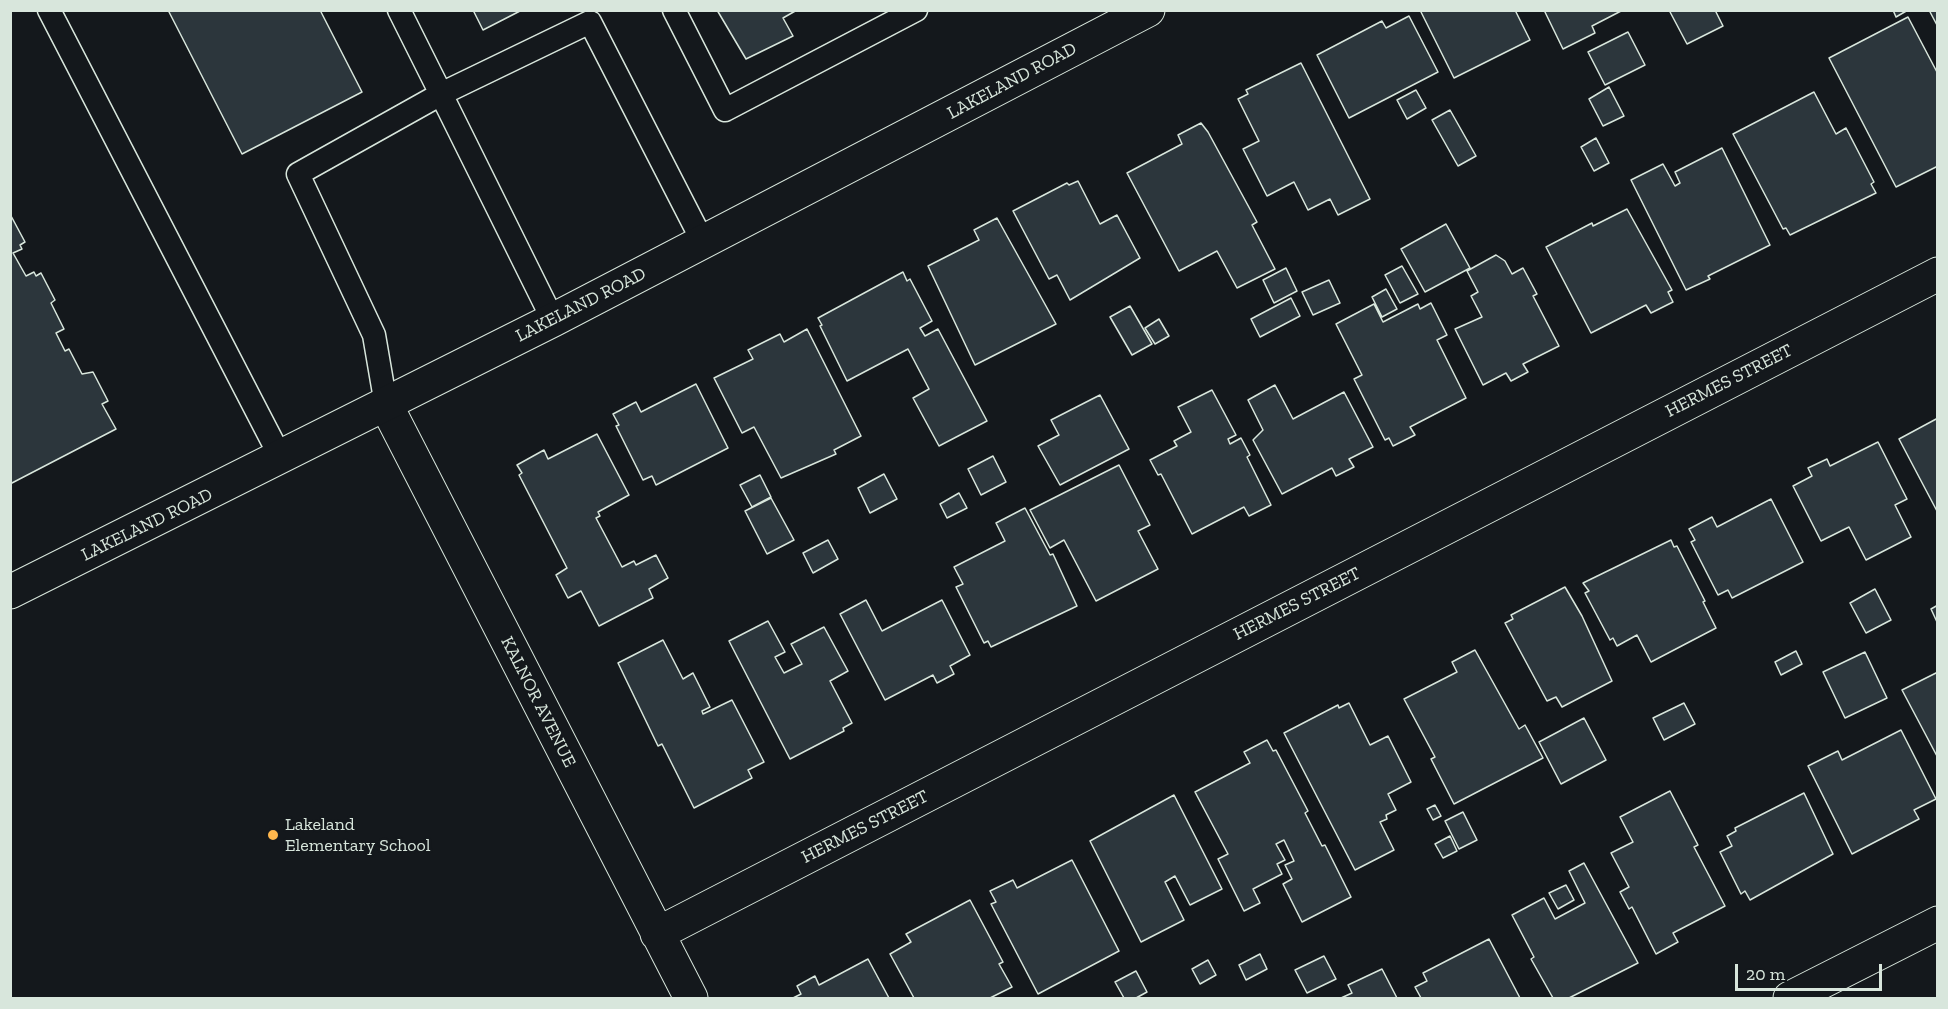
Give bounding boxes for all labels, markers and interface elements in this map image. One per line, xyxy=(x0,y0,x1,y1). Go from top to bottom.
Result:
street label: LAKELAND ROAD xyxy=(944,38,1080,124)
street label: LAKELAND ROAD xyxy=(512,263,650,347)
street label: HERMES STREET xyxy=(1662,340,1796,422)
street label: LAKELAND ROAD xyxy=(78,484,216,566)
street label: HERMES STREET xyxy=(1230,563,1364,645)
street label: KALNOR AVENUE xyxy=(496,633,580,771)
street label: HERMES STREET xyxy=(798,786,932,868)
place label: Lakeland Elementary School xyxy=(285,814,431,856)
marker: Lakeland Elementary School xyxy=(266,828,280,842)
scale bar xyxy=(1738,952,1885,990)
text: 20 m xyxy=(1746,963,1785,985)

